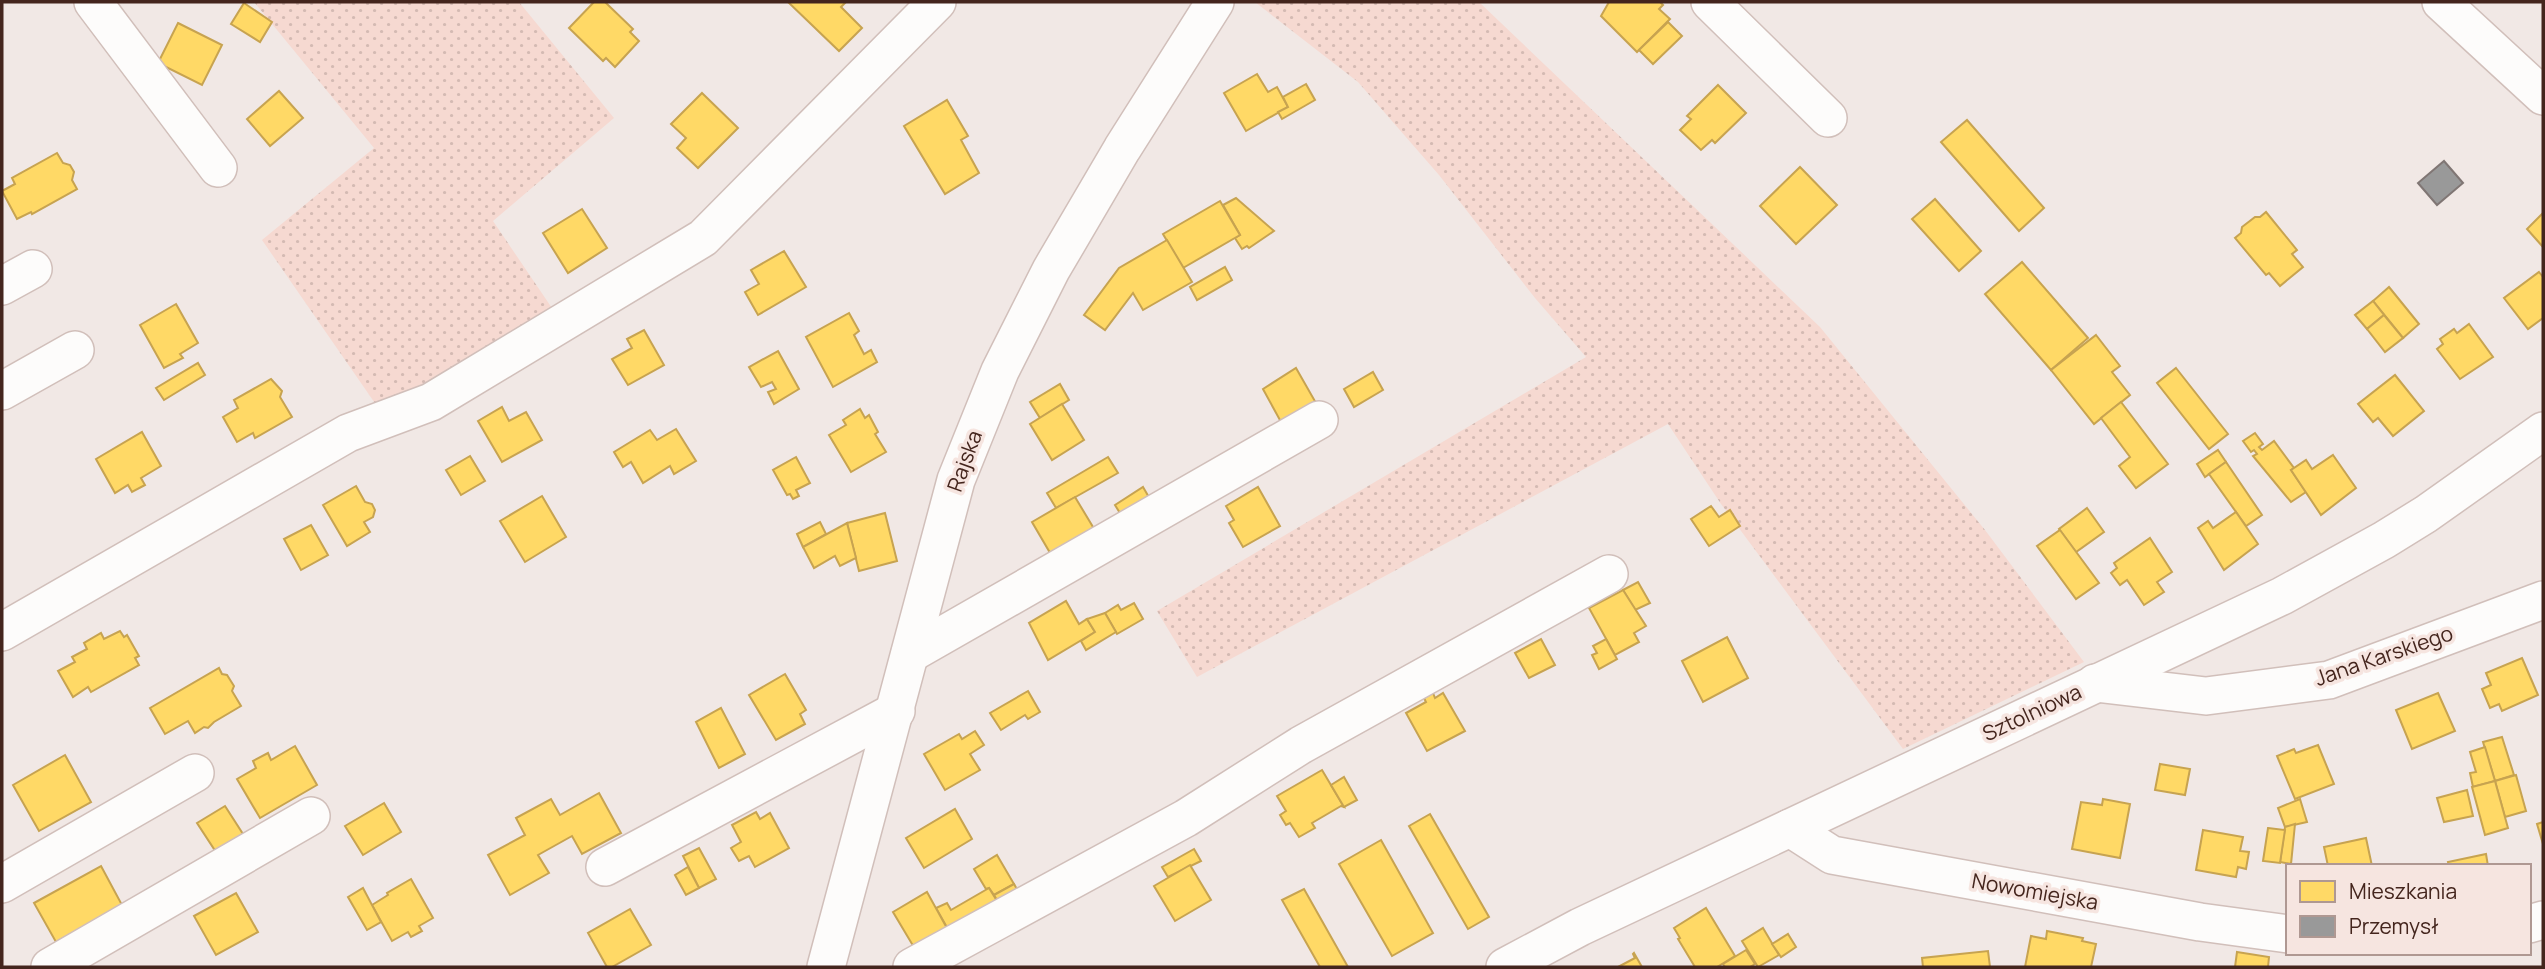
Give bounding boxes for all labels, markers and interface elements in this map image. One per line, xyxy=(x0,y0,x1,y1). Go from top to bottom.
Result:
street label: Rajska xyxy=(940,426,988,495)
street label: Jana Karskiego xyxy=(2311,618,2457,692)
street label: Sztolniowa xyxy=(1978,677,2085,747)
legend xyxy=(2286,864,2531,955)
street label: Nowomiejska xyxy=(1970,866,2101,916)
text: Mieszkania xyxy=(2349,877,2457,905)
text: Przemysł xyxy=(2349,912,2439,940)

